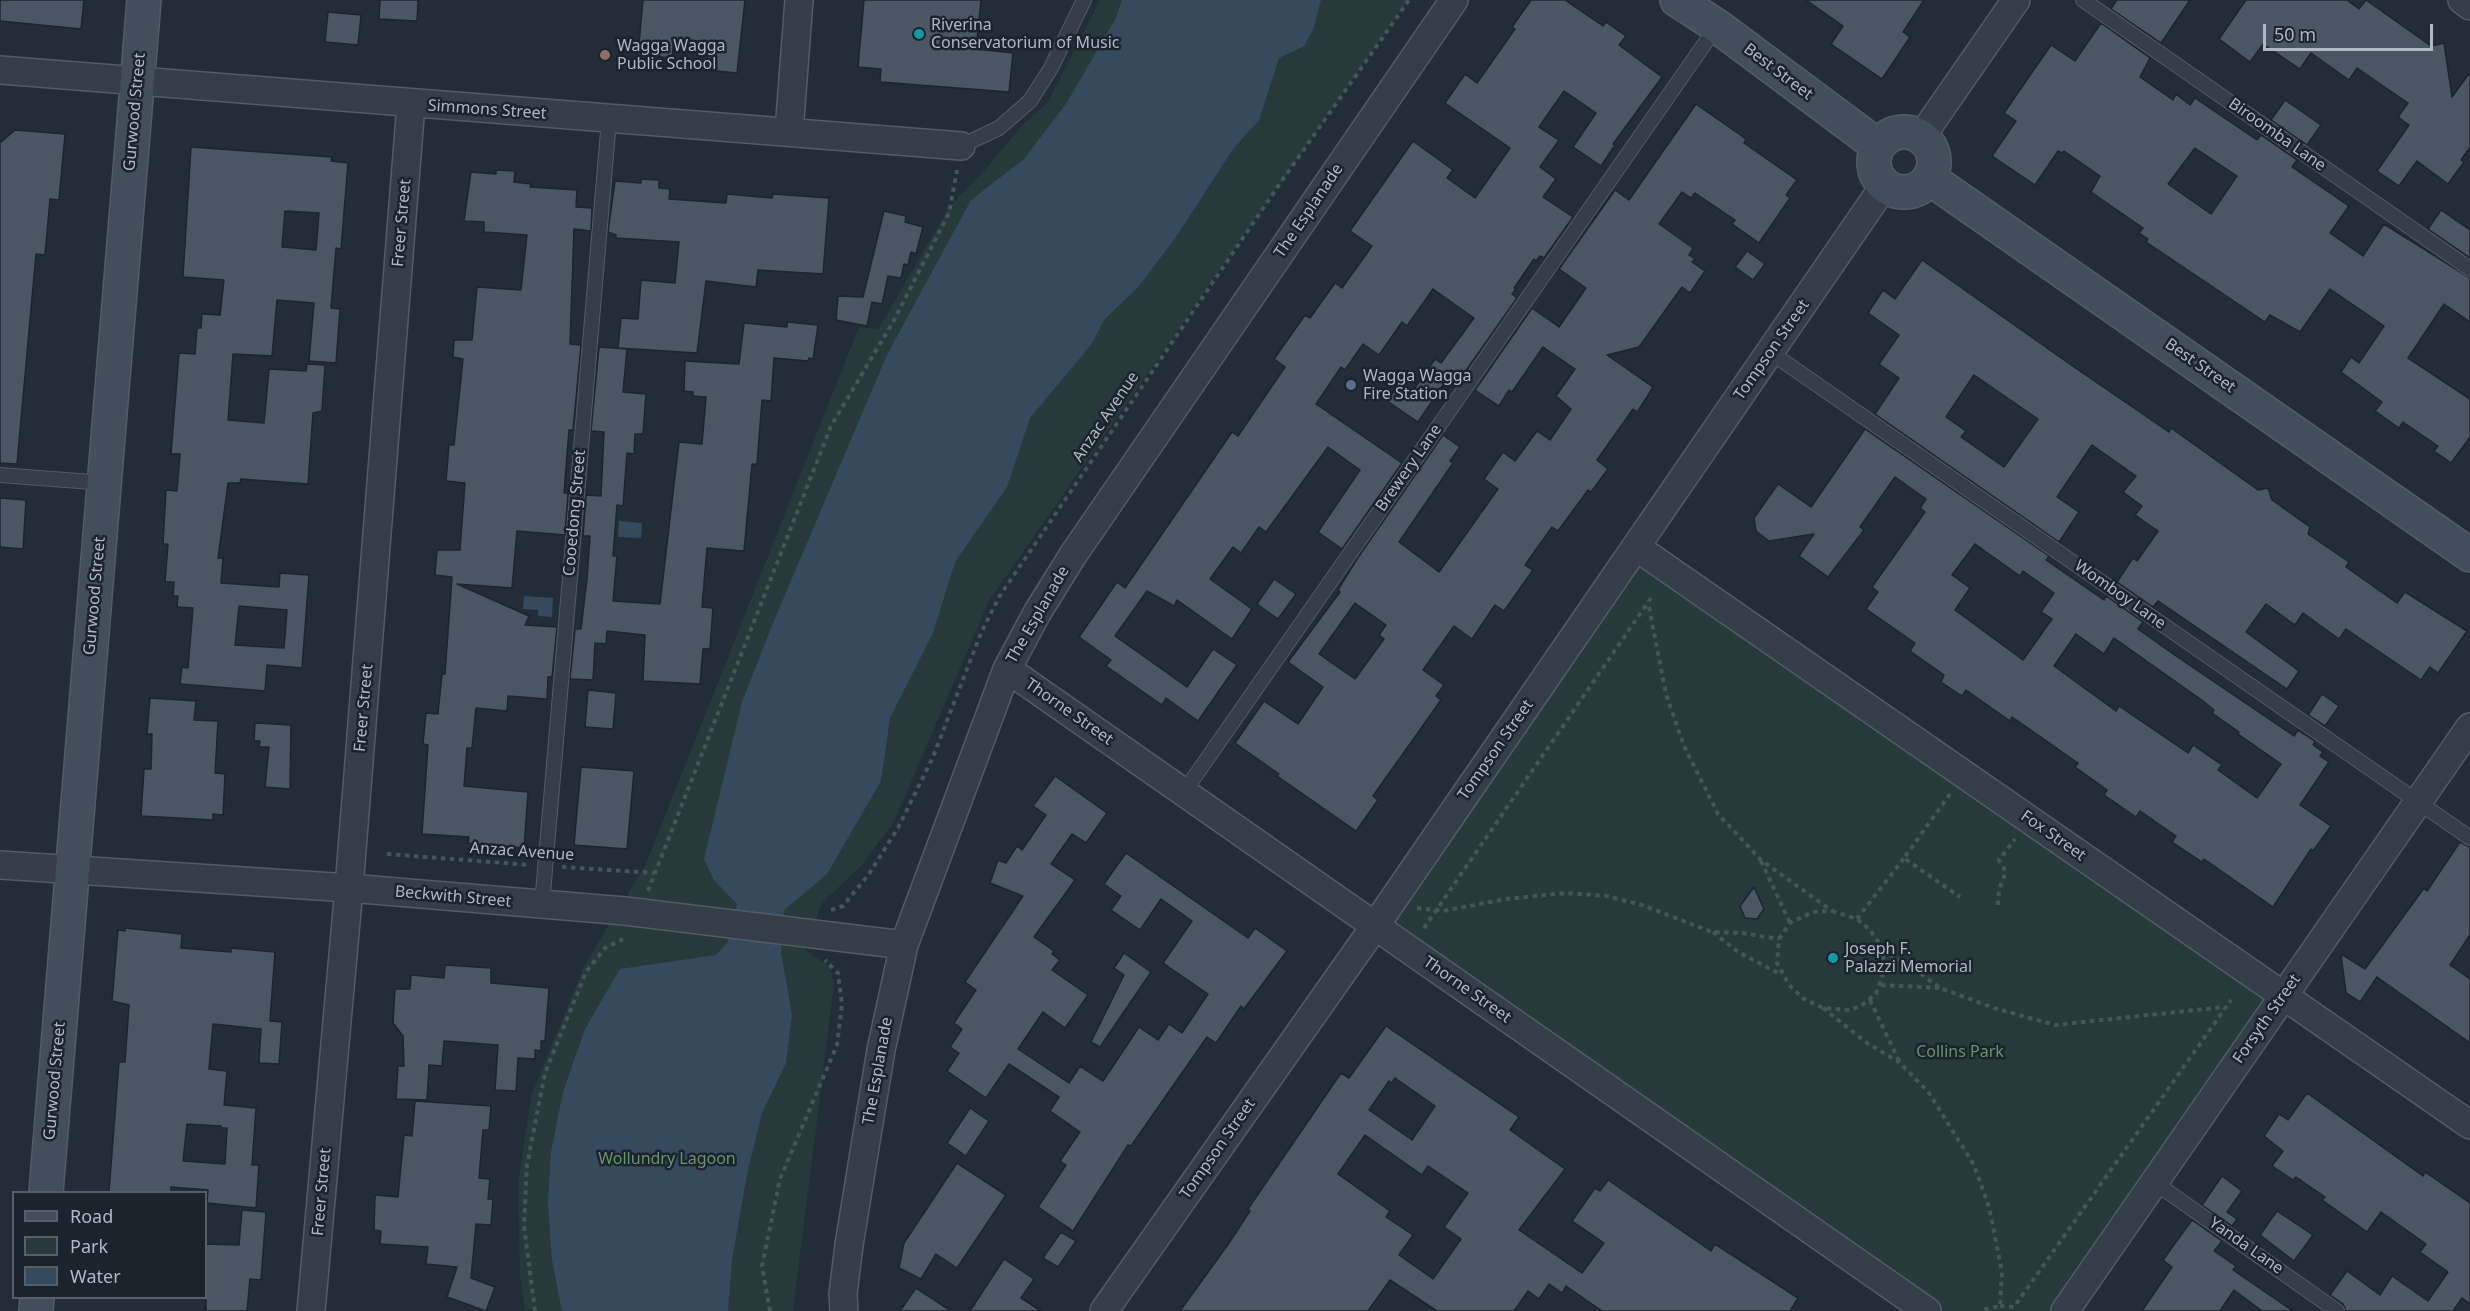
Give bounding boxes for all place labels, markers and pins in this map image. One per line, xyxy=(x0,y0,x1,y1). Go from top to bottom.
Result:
place label: Riverina Conservatorium of Music xyxy=(931,15,1119,53)
marker: Riverina Conservatorium of Music xyxy=(912,27,926,41)
place label: Wagga Wagga Public School xyxy=(617,36,726,74)
marker: Wagga Wagga Public School xyxy=(598,48,612,62)
place label: Wagga Wagga Fire Station xyxy=(1363,366,1472,404)
marker: Wagga Wagga Fire Station xyxy=(1344,378,1358,392)
place label: Joseph F. Palazzi Memorial xyxy=(1845,939,1972,977)
marker: Joseph F. Palazzi Memorial xyxy=(1826,951,1840,965)

